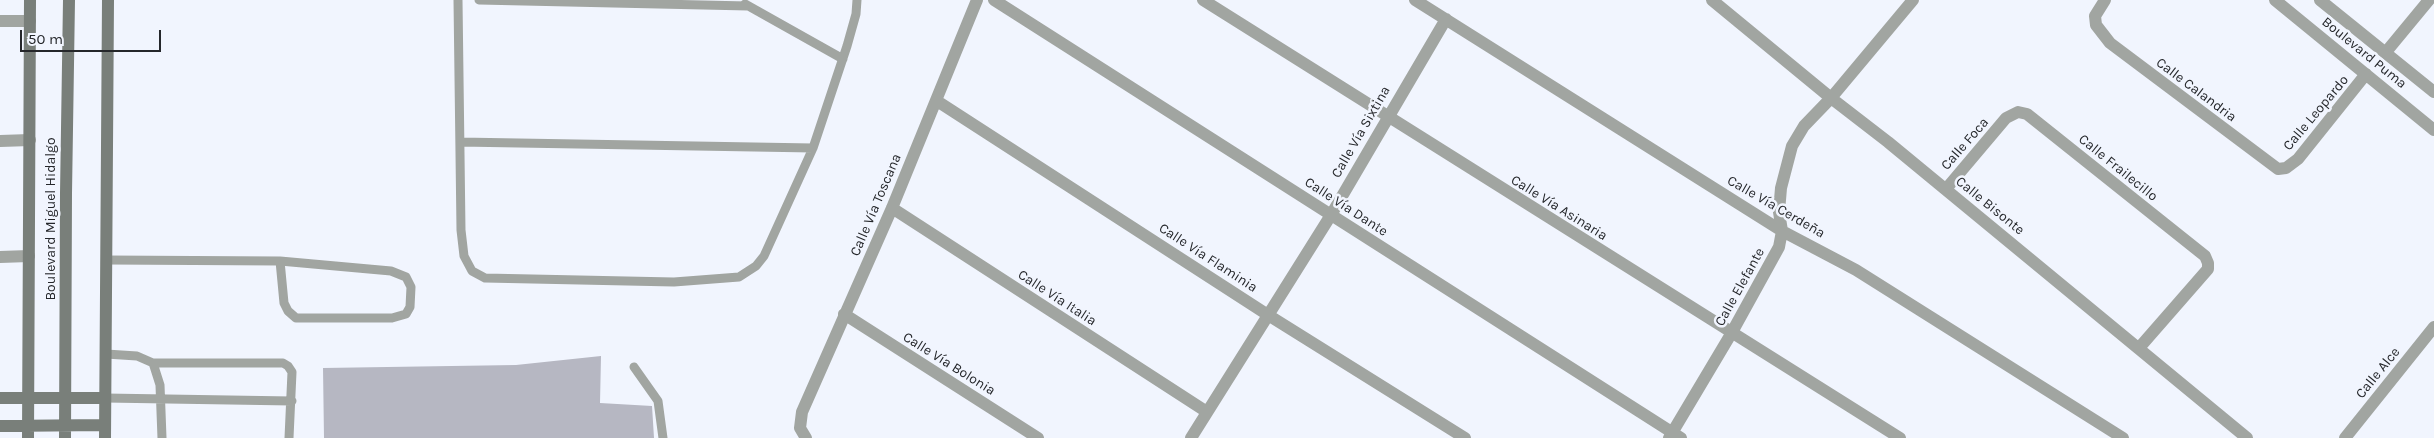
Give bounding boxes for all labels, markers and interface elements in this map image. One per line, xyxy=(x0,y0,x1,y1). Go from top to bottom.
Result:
street label: Boulevard Puma xyxy=(2318,14,2410,92)
scale bar xyxy=(22,20,164,52)
text: 50 m xyxy=(28,30,63,48)
street label: Calle Calandria xyxy=(2153,54,2239,126)
street label: Calle Leopardo xyxy=(2280,72,2352,154)
street label: Calle Vía Sixtina xyxy=(1328,83,1394,181)
street label: Calle Foca xyxy=(1938,114,1992,174)
street label: Calle Frailecillo xyxy=(2075,131,2161,205)
street label: Boulevard Miguel Hidalgo xyxy=(43,137,59,301)
street label: Calle Vía Toscana xyxy=(847,151,905,259)
street label: Calle Vía Asinaria xyxy=(1508,172,1610,244)
street label: Calle Vía Cerdeña xyxy=(1724,172,1828,242)
street label: Calle Bisonte xyxy=(1952,173,2028,239)
street label: Calle Vía Dante xyxy=(1301,174,1391,240)
street label: Calle Vía Flaminia xyxy=(1156,220,1260,296)
street label: Calle Elefante xyxy=(1712,245,1768,329)
street label: Calle Vía Italia xyxy=(1015,266,1099,330)
street label: Calle Vía Bolonia xyxy=(900,329,998,399)
street label: Calle Alce xyxy=(2352,344,2404,402)

